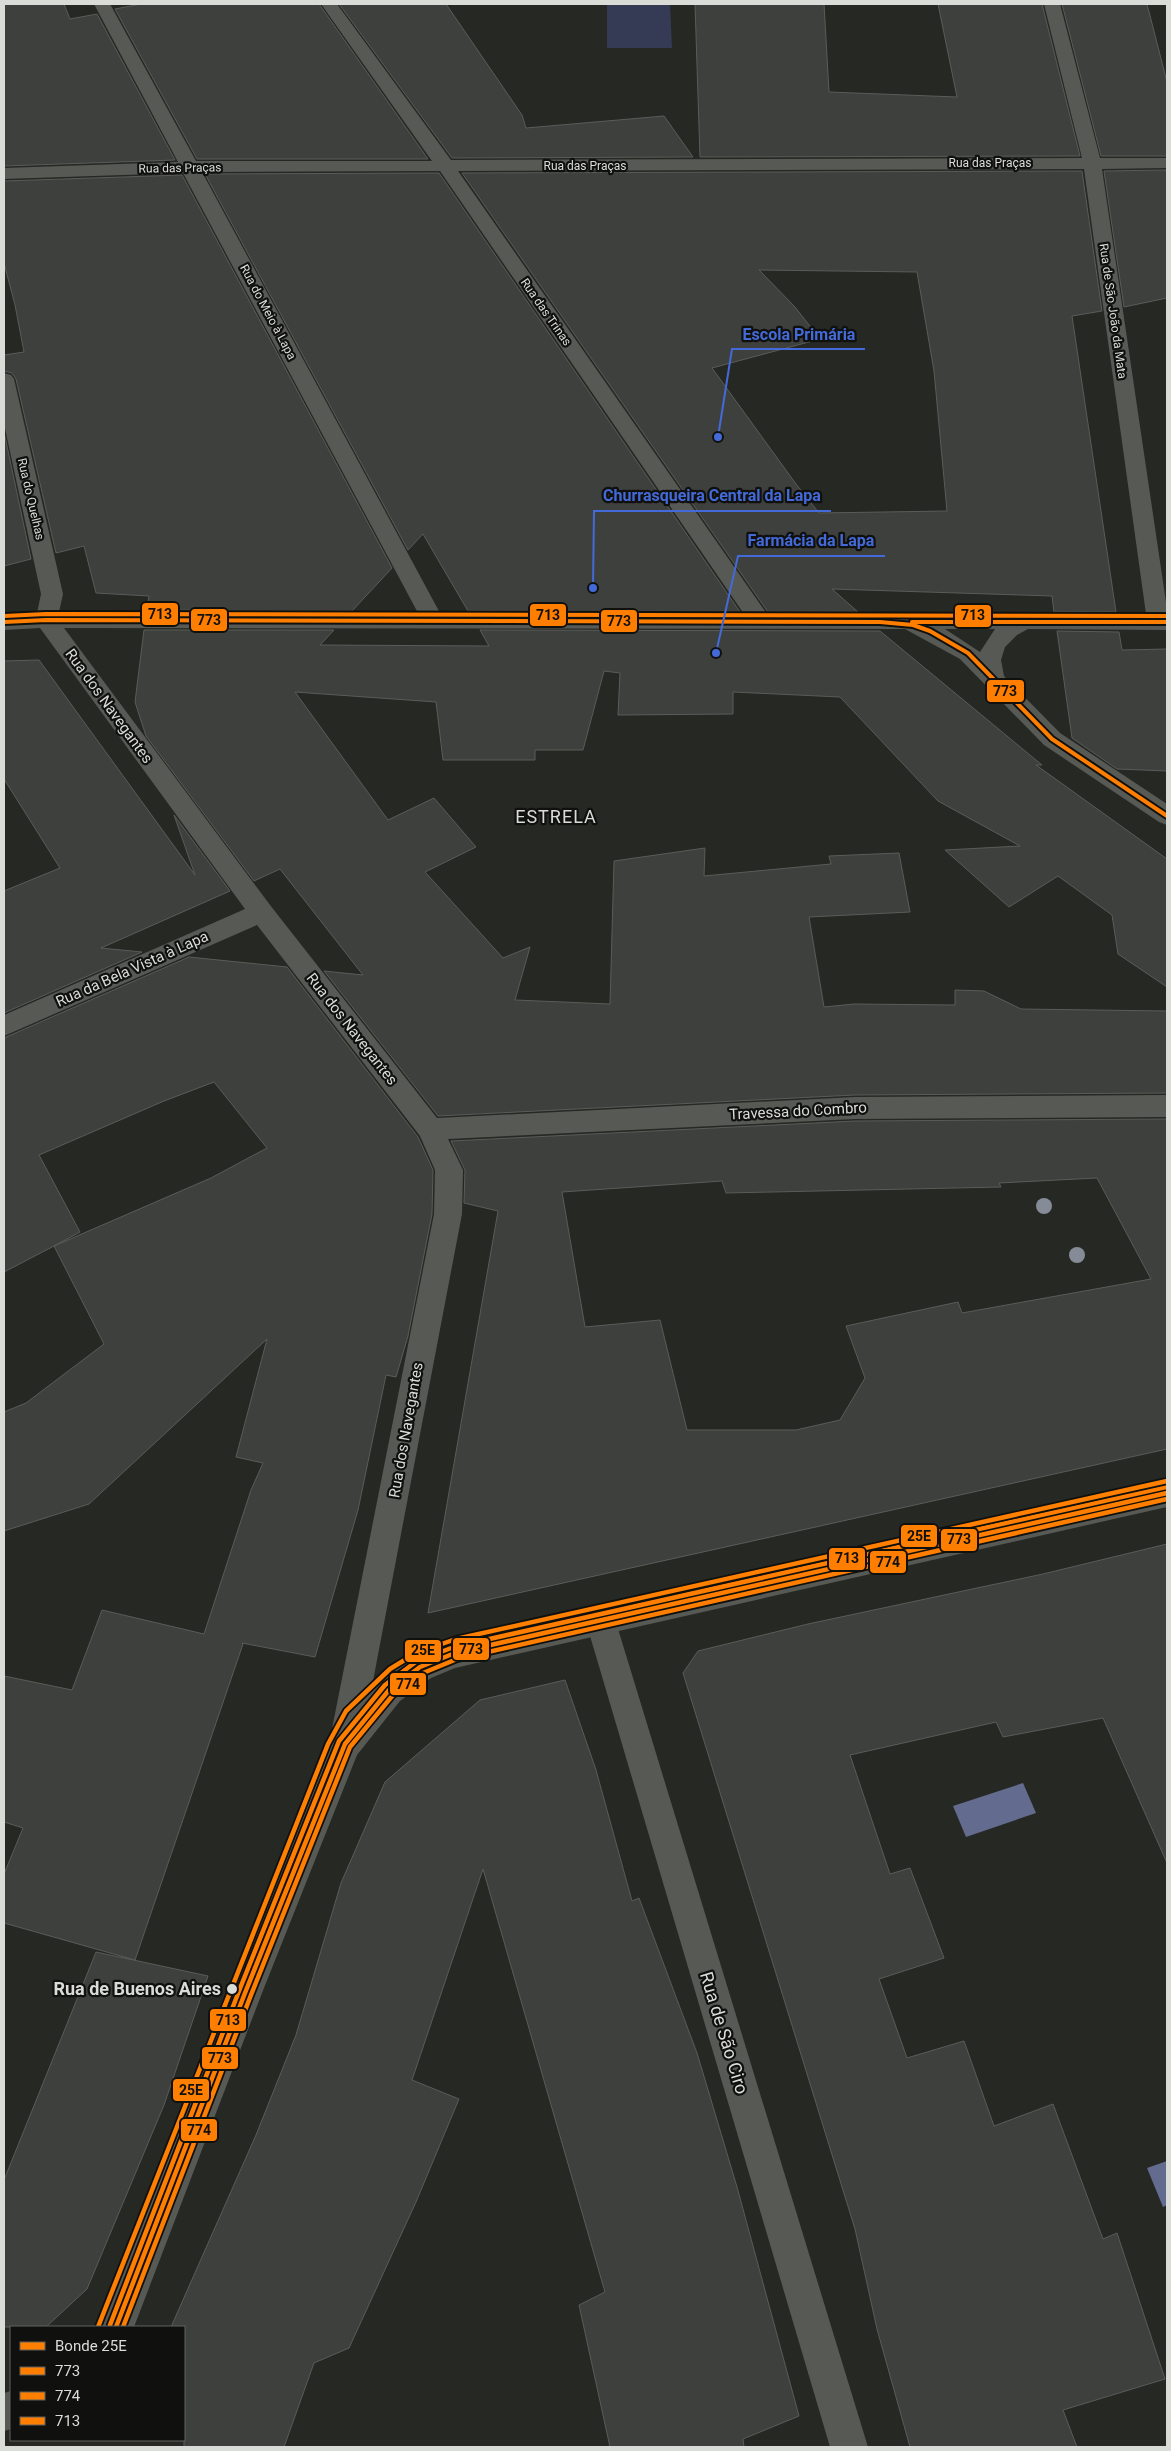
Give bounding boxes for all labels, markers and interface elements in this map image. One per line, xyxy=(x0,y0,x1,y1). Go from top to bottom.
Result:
street label: Rua das Praças xyxy=(949,156,1031,170)
street label: Rua das Praças xyxy=(544,159,626,173)
street label: Rua das Praças xyxy=(138,160,222,176)
street label: Rua de São João da Mata xyxy=(1097,242,1129,380)
street label: Rua do Meio à Lapa xyxy=(237,262,299,362)
street label: Rua das Trinas xyxy=(518,276,574,348)
callout: Escola Primária xyxy=(732,318,865,349)
text: Escola Primária xyxy=(743,325,856,344)
street label: Rua do Quelhas xyxy=(15,457,47,541)
callout: Churrasqueira Central da Lapa xyxy=(594,480,831,511)
text: Churrasqueira Central da Lapa xyxy=(603,486,821,505)
callout: Farmácia da Lapa xyxy=(738,525,885,556)
text: Farmácia da Lapa xyxy=(748,531,875,550)
line badge: 713 xyxy=(141,602,179,626)
line badge: 713 xyxy=(529,603,567,627)
line badge: 713 xyxy=(954,604,992,628)
text: 713 xyxy=(148,606,172,622)
text: 713 xyxy=(536,607,560,623)
text: 713 xyxy=(961,607,985,623)
line badge: 773 xyxy=(190,608,228,632)
line badge: 773 xyxy=(600,609,638,633)
text: 773 xyxy=(197,612,221,628)
text: 773 xyxy=(607,613,631,629)
street label: Rua dos Navegantes xyxy=(61,645,157,767)
line badge: 773 xyxy=(986,679,1025,703)
text: 773 xyxy=(993,683,1017,699)
district label: ESTRELA xyxy=(515,806,597,827)
street label: Rua da Bela Vista à Lapa xyxy=(53,927,211,1011)
street label: Rua dos Navegantes xyxy=(303,969,401,1089)
street label: Travessa do Combro xyxy=(729,1098,867,1124)
street label: Rua dos Navegantes xyxy=(385,1361,427,1499)
line badge: 25E xyxy=(900,1524,938,1548)
text: 25E xyxy=(907,1528,931,1544)
line badge: 773 xyxy=(940,1528,978,1552)
text: 773 xyxy=(947,1531,971,1547)
line badge: 713 xyxy=(828,1547,866,1571)
text: 713 xyxy=(835,1550,859,1566)
line badge: 774 xyxy=(869,1550,907,1574)
text: 774 xyxy=(876,1554,900,1570)
line badge: 773 xyxy=(452,1637,490,1661)
line badge: 25E xyxy=(404,1639,442,1663)
text: 773 xyxy=(459,1641,483,1657)
text: 25E xyxy=(411,1642,435,1658)
line badge: 774 xyxy=(389,1672,427,1696)
text: 774 xyxy=(396,1676,420,1692)
street label: Rua de São Ciro xyxy=(696,1969,753,2097)
place label: Rua de Buenos Aires xyxy=(53,1978,221,1999)
marker: Rua de Buenos Aires xyxy=(225,1982,239,1996)
line badge: 713 xyxy=(209,2008,247,2032)
text: 713 xyxy=(216,2012,240,2028)
line badge: 773 xyxy=(201,2046,239,2070)
text: 773 xyxy=(208,2050,232,2066)
line badge: 25E xyxy=(172,2078,210,2102)
text: 25E xyxy=(179,2082,203,2098)
line badge: 774 xyxy=(180,2118,218,2142)
text: 774 xyxy=(187,2122,211,2138)
legend xyxy=(10,2326,185,2441)
text: Bonde 25E xyxy=(55,2337,127,2355)
text: 773 xyxy=(55,2362,80,2380)
text: 774 xyxy=(55,2387,81,2405)
text: 713 xyxy=(55,2412,80,2430)

